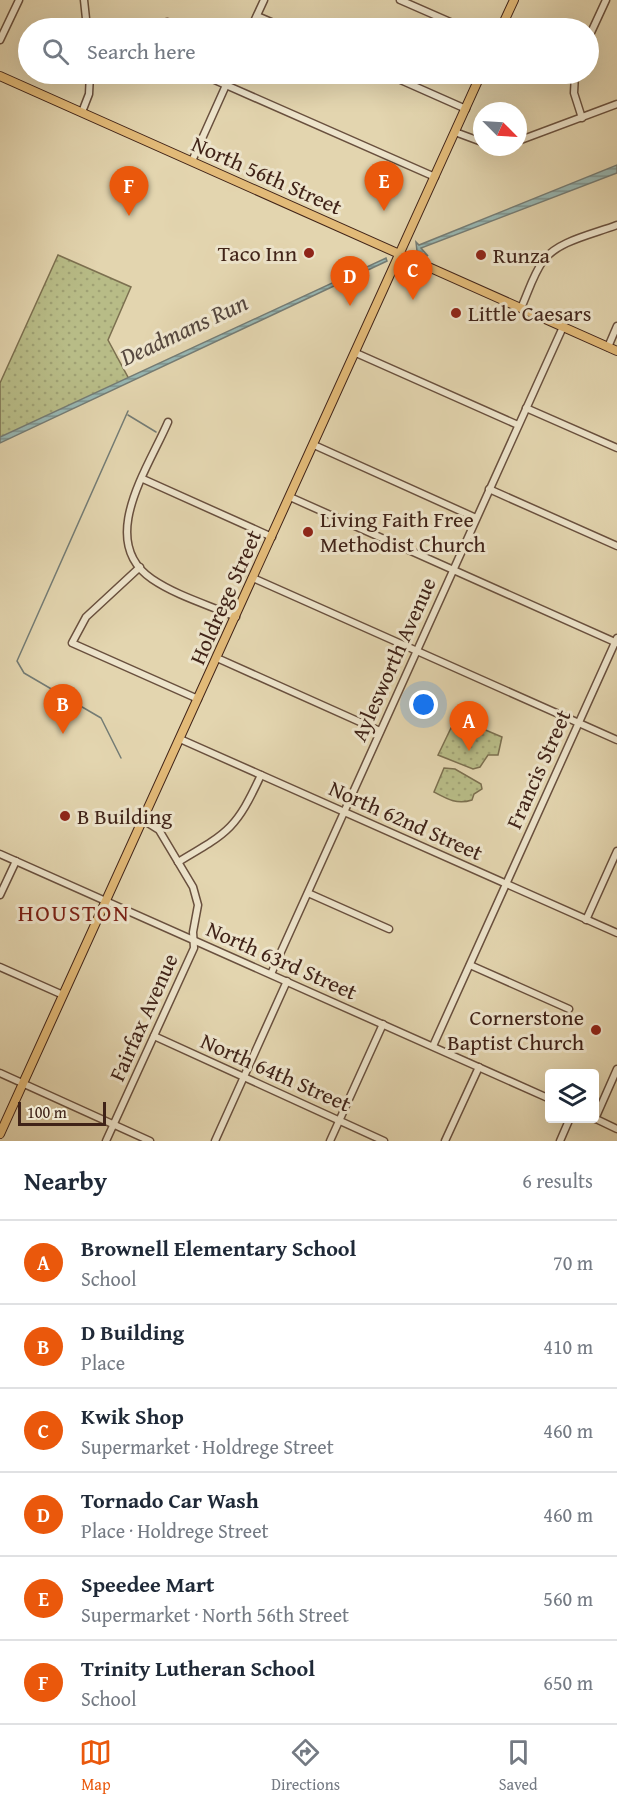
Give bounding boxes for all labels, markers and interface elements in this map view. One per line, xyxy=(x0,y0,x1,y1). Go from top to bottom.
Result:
search box xyxy=(18,18,599,84)
icon: search xyxy=(39,35,72,68)
text: Search here xyxy=(87,35,196,67)
north arrow xyxy=(473,102,527,156)
street label: North 56th Street xyxy=(187,128,347,223)
pin: E xyxy=(364,162,404,211)
pin: F xyxy=(110,166,148,216)
place label: Taco Inn xyxy=(218,237,298,269)
place label: Runza xyxy=(493,239,551,271)
marker: Taco Inn xyxy=(302,246,316,260)
marker: Runza xyxy=(474,248,488,262)
pin: C xyxy=(394,250,432,300)
pin: D xyxy=(330,256,370,306)
water label: Deadmans Run xyxy=(113,285,253,375)
place label: Little Caesars xyxy=(468,297,591,329)
marker: Little Caesars xyxy=(449,306,463,320)
place label: Living Faith Free Methodist Church xyxy=(320,503,486,560)
street label: Holdrege Street xyxy=(181,524,269,670)
marker: Living Faith Free Methodist Church xyxy=(301,525,315,539)
street label: Aylesworth Avenue xyxy=(342,572,444,746)
pin: B xyxy=(44,684,82,734)
your location xyxy=(409,690,438,719)
pin: A xyxy=(450,702,488,751)
street label: Francis Street xyxy=(497,704,579,834)
street label: North 62nd Street xyxy=(324,772,488,868)
place label: B Building xyxy=(77,800,172,832)
marker: B Building xyxy=(58,809,72,823)
district label: HOUSTON xyxy=(18,895,130,930)
street label: North 63rd Street xyxy=(202,912,363,1008)
street label: Fairfax Avenue xyxy=(101,948,185,1086)
place label: Cornerstone Baptist Church xyxy=(447,1001,585,1058)
marker: Cornerstone Baptist Church xyxy=(589,1023,603,1037)
street label: North 64th Street xyxy=(196,1025,356,1120)
map controls xyxy=(545,1069,599,1123)
button: layers xyxy=(545,1069,599,1123)
scale bar xyxy=(18,1099,106,1126)
text: 100 m xyxy=(27,1100,67,1124)
text: Nearby xyxy=(24,1161,107,1200)
text: 6 results xyxy=(522,1166,593,1195)
text: Brownell Elementary School xyxy=(81,1232,356,1264)
text: A xyxy=(37,1248,50,1277)
text: 70 m xyxy=(553,1248,593,1277)
text: School xyxy=(81,1264,137,1293)
text: D Building xyxy=(81,1316,184,1348)
text: B xyxy=(37,1332,50,1361)
text: 410 m xyxy=(543,1332,593,1361)
text: Place xyxy=(81,1348,125,1377)
text: Kwik Shop xyxy=(81,1400,184,1432)
text: C xyxy=(38,1416,49,1445)
text: 460 m xyxy=(543,1416,593,1445)
text: Supermarket · Holdrege Street xyxy=(81,1432,334,1461)
text: Tornado Car Wash xyxy=(81,1484,259,1516)
text: D xyxy=(37,1500,50,1529)
text: 460 m xyxy=(543,1500,593,1529)
text: Place · Holdrege Street xyxy=(81,1516,269,1545)
text: Speedee Mart xyxy=(81,1568,214,1600)
text: E xyxy=(38,1584,49,1613)
text: 560 m xyxy=(543,1584,593,1613)
text: Supermarket · North 56th Street xyxy=(81,1600,349,1629)
text: Trinity Lutheran School xyxy=(81,1652,315,1684)
text: F xyxy=(38,1668,49,1697)
text: 650 m xyxy=(543,1668,593,1697)
text: School xyxy=(81,1684,137,1713)
tab: Map xyxy=(79,1736,112,1796)
tab: Directions xyxy=(271,1736,340,1796)
tab: Saved xyxy=(499,1736,538,1796)

